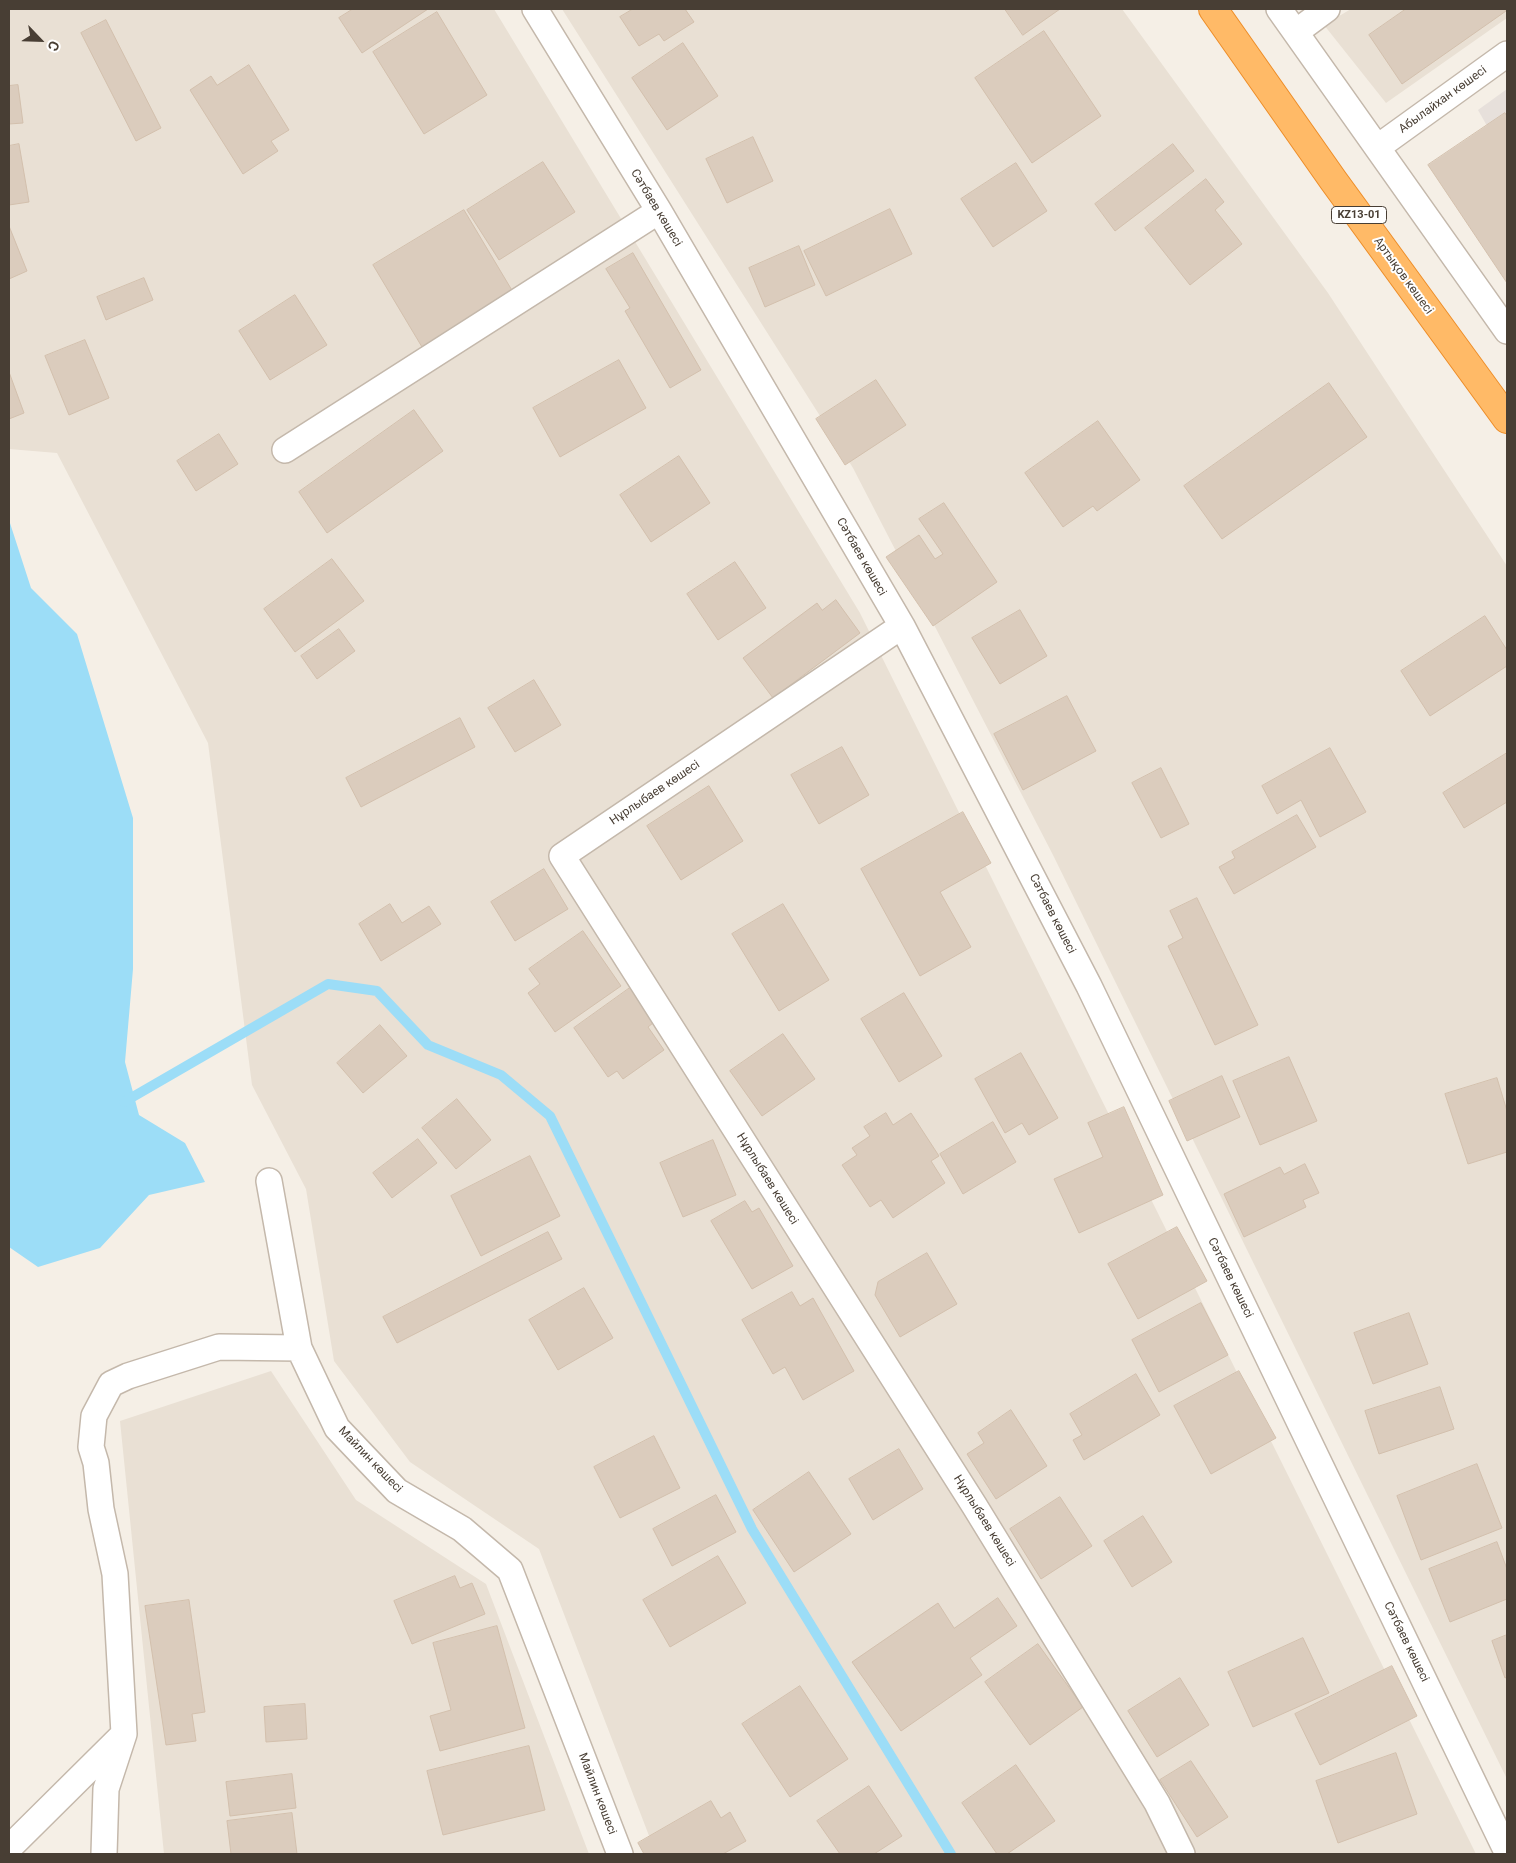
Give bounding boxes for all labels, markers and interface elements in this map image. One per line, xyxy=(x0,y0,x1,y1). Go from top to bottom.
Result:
north arrow xyxy=(15,15,65,65)
text: С xyxy=(45,39,63,54)
street label: Абылайхан көшесі xyxy=(1396,63,1490,137)
street label: Сәтбаев көшесі xyxy=(627,167,685,249)
road number: KZ13-01 xyxy=(1332,206,1386,224)
street label: Артықов көшесі xyxy=(1370,235,1436,317)
street label: Сәтбаев көшесі xyxy=(833,515,889,599)
street label: Нұрлыбаев көшесі xyxy=(607,758,703,828)
street label: Сәтбаев көшесі xyxy=(1026,872,1078,956)
street label: Нұрлыбаев көшесі xyxy=(733,1131,801,1227)
street label: Сәтбаев көшесі xyxy=(1204,1235,1256,1321)
street label: Майлин көшесі xyxy=(335,1424,405,1496)
street label: Нұрлыбаев көшесі xyxy=(950,1473,1018,1569)
street label: Сәтбаев көшесі xyxy=(1380,1599,1432,1685)
street label: Майлин көшесі xyxy=(575,1751,619,1837)

